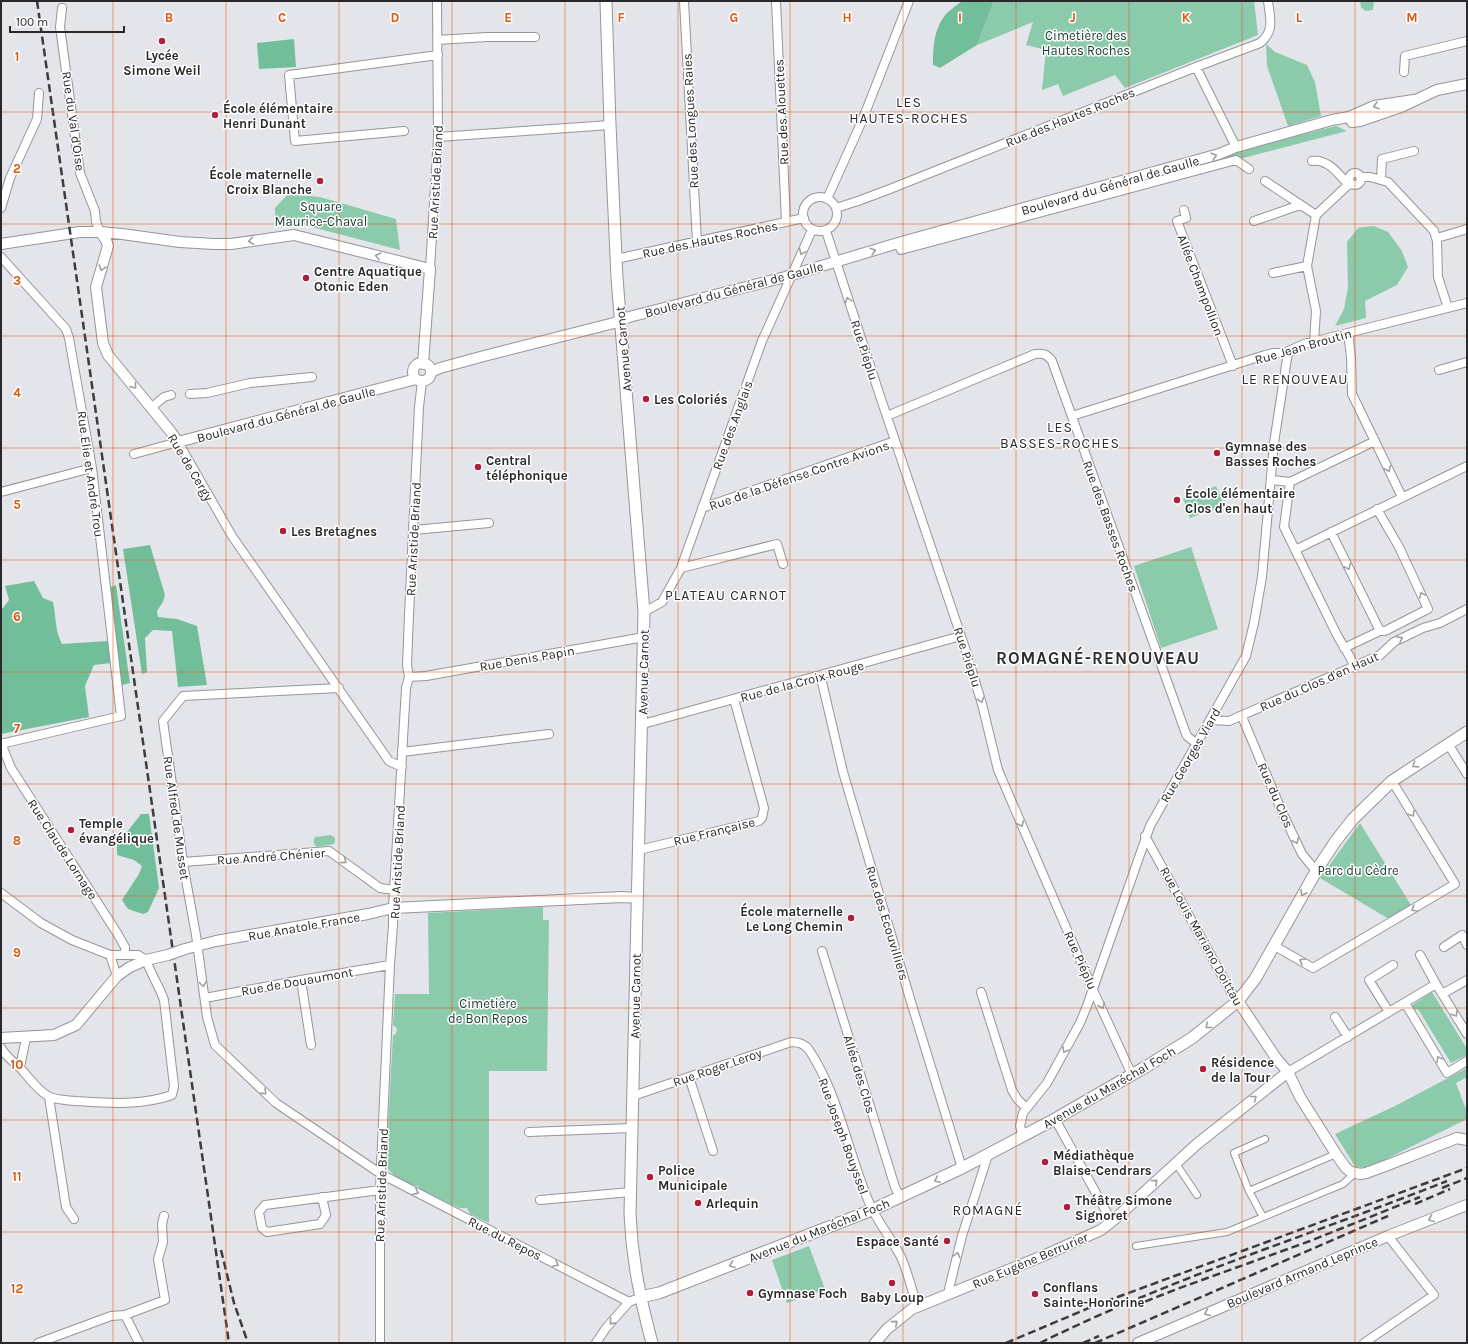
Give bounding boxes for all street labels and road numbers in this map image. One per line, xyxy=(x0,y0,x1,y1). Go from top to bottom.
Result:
street label: Rue des Longues Raies xyxy=(679,53,702,189)
street label: Rue des Alouettes xyxy=(771,59,792,165)
street label: Rue du Val d'Oise xyxy=(59,70,88,172)
street label: Rue des Hautes Roches xyxy=(1003,85,1137,150)
street label: Rue Aristide Briand xyxy=(425,125,446,239)
street label: Boulevard du Général de Gaulle xyxy=(1020,153,1201,218)
street label: Rue des Hautes Roches xyxy=(641,218,779,261)
street label: Allée Champollion xyxy=(1174,232,1227,338)
street label: Boulevard du Général de Gaulle xyxy=(643,258,825,321)
street label: Avenue Carnot xyxy=(612,306,635,392)
street label: Rue Piéplu xyxy=(848,318,881,382)
street label: Rue Jean Broutin xyxy=(1253,325,1353,367)
street label: Rue des Anglais xyxy=(709,378,756,472)
street label: Boulevard du Général de Gaulle xyxy=(195,383,377,446)
street label: Rue Elie et André Trou xyxy=(74,410,107,538)
street label: Rue de Cergy xyxy=(165,431,217,504)
street label: Rue de la Défense Contre Avions xyxy=(707,437,891,513)
street label: Rue des Basses Roches xyxy=(1080,459,1141,594)
street label: Rue Aristide Briand xyxy=(403,482,424,596)
street label: Rue Piéplu xyxy=(951,625,984,689)
street label: Avenue Carnot xyxy=(635,629,652,715)
street label: Rue Denis Papin xyxy=(478,643,576,674)
street label: Rue du Clos d'en Haut xyxy=(1257,648,1381,714)
street label: Rue de la Croix Rouge xyxy=(739,658,866,705)
street label: Rue Georges Viard xyxy=(1157,705,1224,805)
street label: Rue Alfred de Musset xyxy=(160,755,193,881)
street label: Rue du Clos xyxy=(1254,760,1297,830)
street label: Rue Claude Lornage xyxy=(25,796,101,903)
street label: Rue Aristide Briand xyxy=(387,805,408,919)
street label: Rue Française xyxy=(672,814,757,849)
street label: Rue André Chénier xyxy=(216,845,326,868)
street label: Rue des Ecouvilliers xyxy=(863,864,912,982)
street label: Rue Louis Mariano Doittau xyxy=(1157,864,1246,1008)
street label: Rue Anatole France xyxy=(247,909,362,944)
street label: Rue Piéplu xyxy=(1061,929,1100,992)
street label: Avenue Carnot xyxy=(627,953,644,1039)
street label: Rue de Douaumont xyxy=(240,964,354,999)
street label: Allée des Clos xyxy=(841,1033,879,1115)
street label: Avenue du Maréchal Foch xyxy=(1040,1043,1178,1132)
street label: Rue Roger Leroy xyxy=(671,1045,764,1090)
street label: Rue Joseph Bouyssel xyxy=(815,1076,872,1197)
street label: Rue Aristide Briand xyxy=(372,1128,391,1242)
street label: Avenue du Maréchal Foch xyxy=(747,1195,892,1266)
street label: Rue du Repos xyxy=(466,1214,544,1263)
street label: Rue Eugène Berrurier xyxy=(970,1229,1091,1292)
street label: Boulevard Armand Leprince xyxy=(1224,1234,1380,1311)

